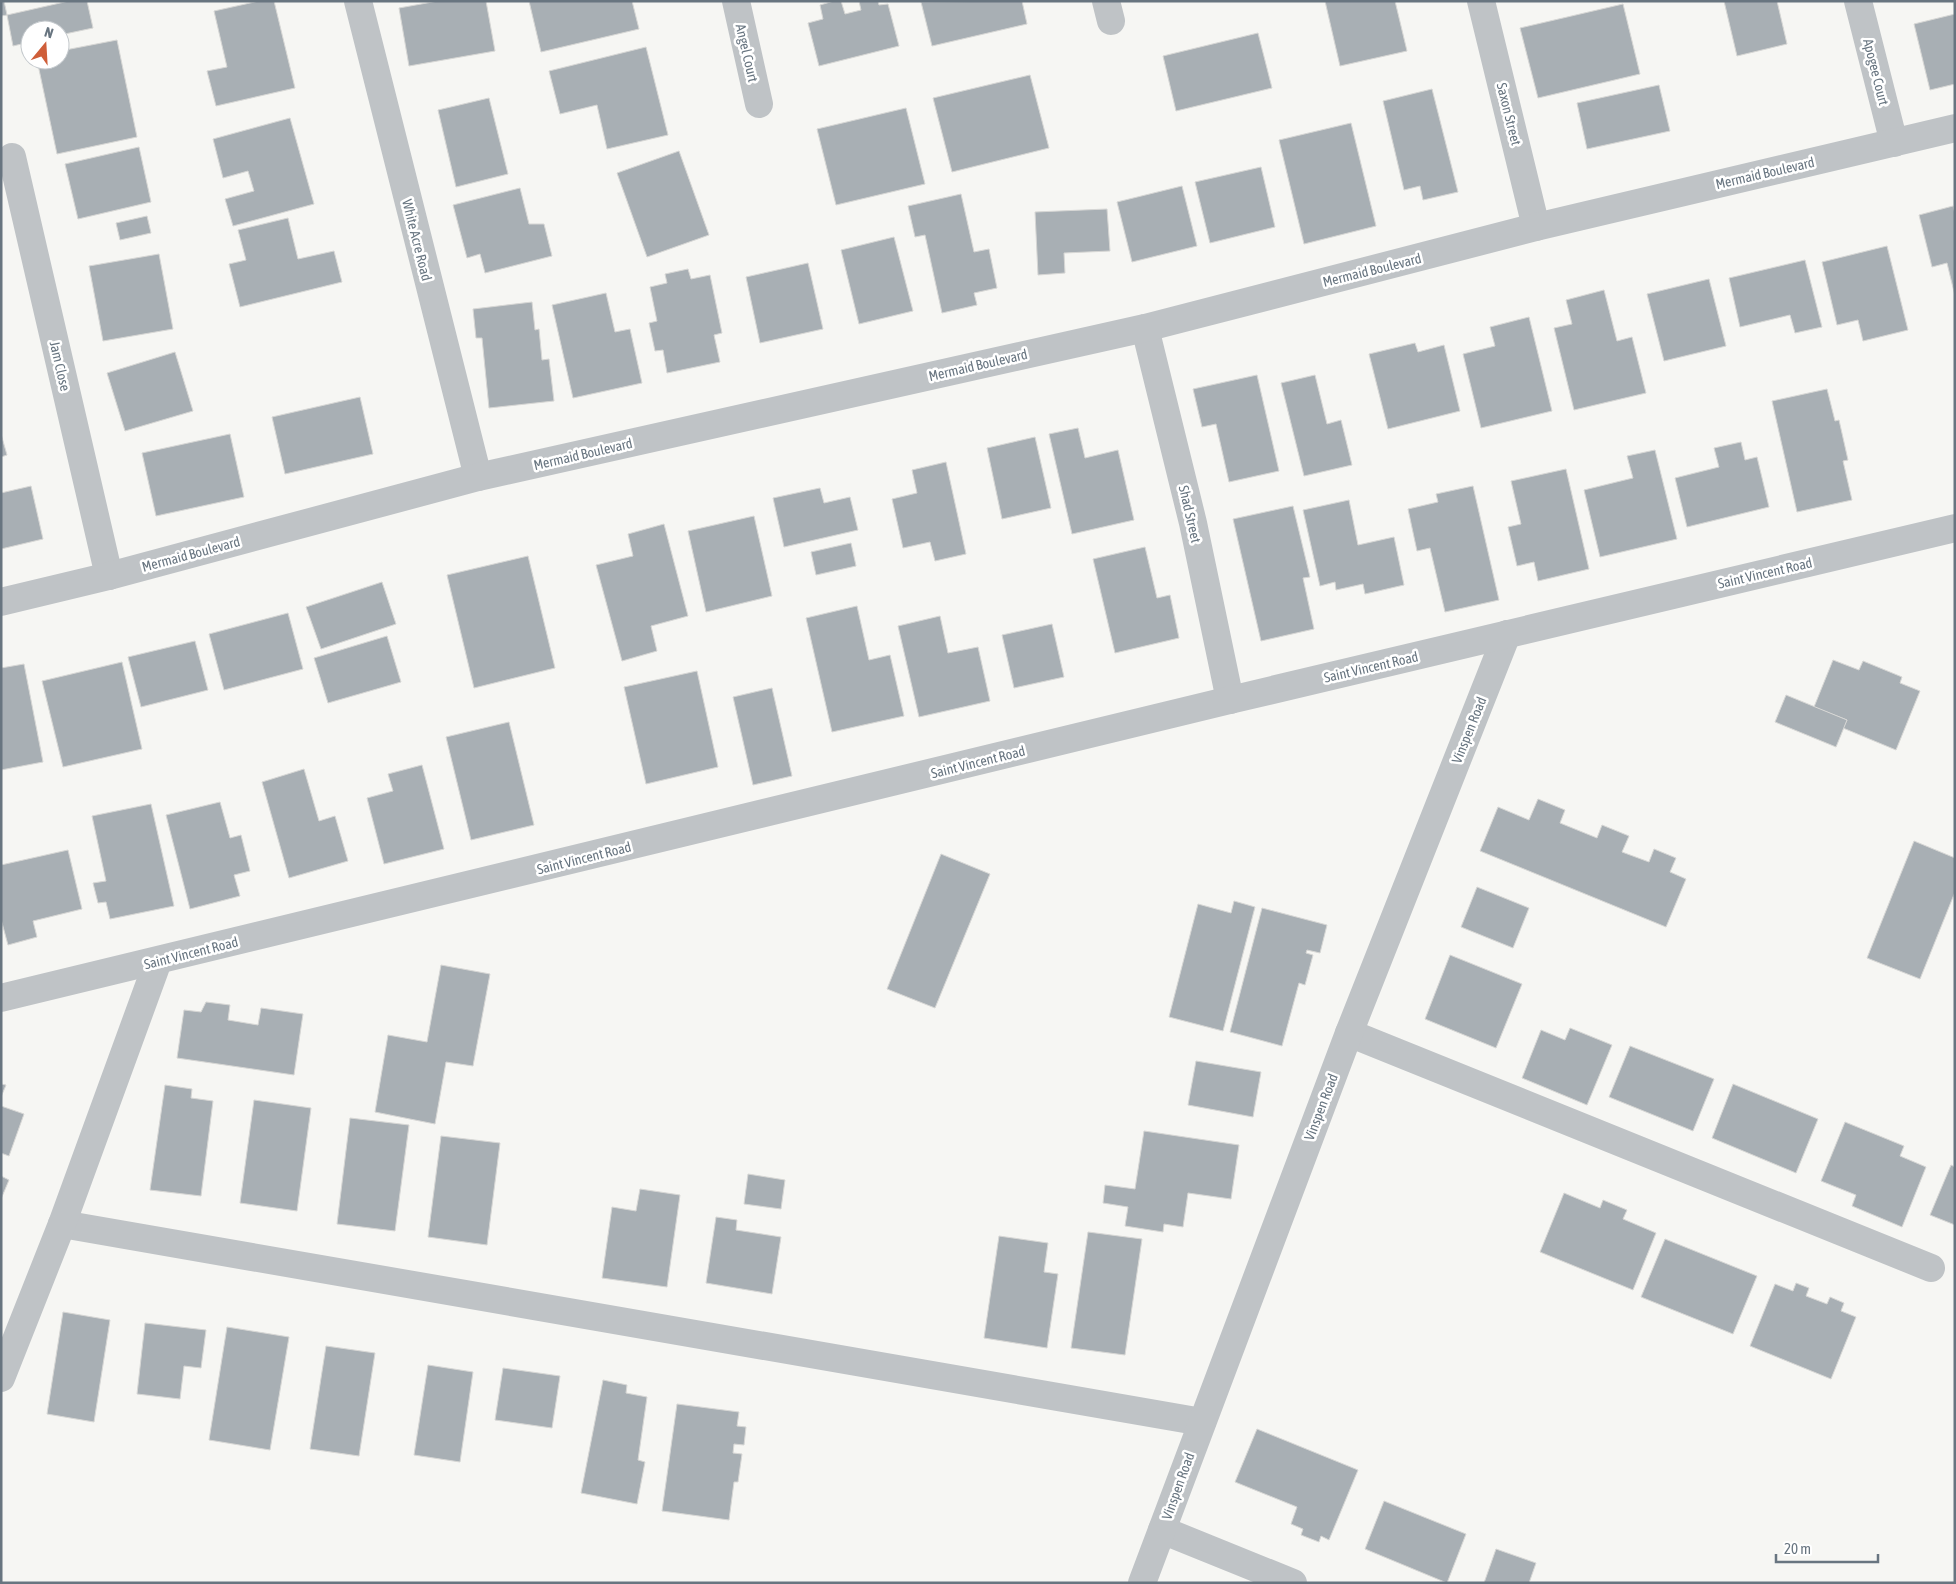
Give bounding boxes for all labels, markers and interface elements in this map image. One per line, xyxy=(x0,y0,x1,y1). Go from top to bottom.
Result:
north arrow xyxy=(20,20,70,70)
street label: Angel Court xyxy=(733,22,761,84)
text: N xyxy=(43,24,55,42)
street label: Apogee Court xyxy=(1860,37,1892,107)
street label: Saxon Street xyxy=(1494,81,1524,147)
street label: Mermaid Boulevard xyxy=(1714,154,1816,192)
street label: White Acre Road xyxy=(399,198,435,282)
street label: Mermaid Boulevard xyxy=(1321,250,1423,290)
street label: Jam Close xyxy=(46,339,74,393)
street label: Mermaid Boulevard xyxy=(927,346,1029,384)
street label: Mermaid Boulevard xyxy=(532,435,634,473)
street label: Shad Street xyxy=(1176,484,1204,544)
street label: Mermaid Boulevard xyxy=(140,533,242,575)
street label: Saint Vincent Road xyxy=(1716,554,1814,592)
street label: Saint Vincent Road xyxy=(1322,648,1420,686)
street label: Vinspen Road xyxy=(1448,694,1490,766)
street label: Saint Vincent Road xyxy=(929,743,1027,781)
street label: Saint Vincent Road xyxy=(535,839,633,877)
street label: Saint Vincent Road xyxy=(142,934,240,972)
street label: Vinspen Road xyxy=(1301,1071,1341,1143)
street label: Vinspen Road xyxy=(1158,1450,1198,1522)
scale bar xyxy=(1776,1532,1878,1564)
text: 20 m xyxy=(1784,1540,1811,1557)

